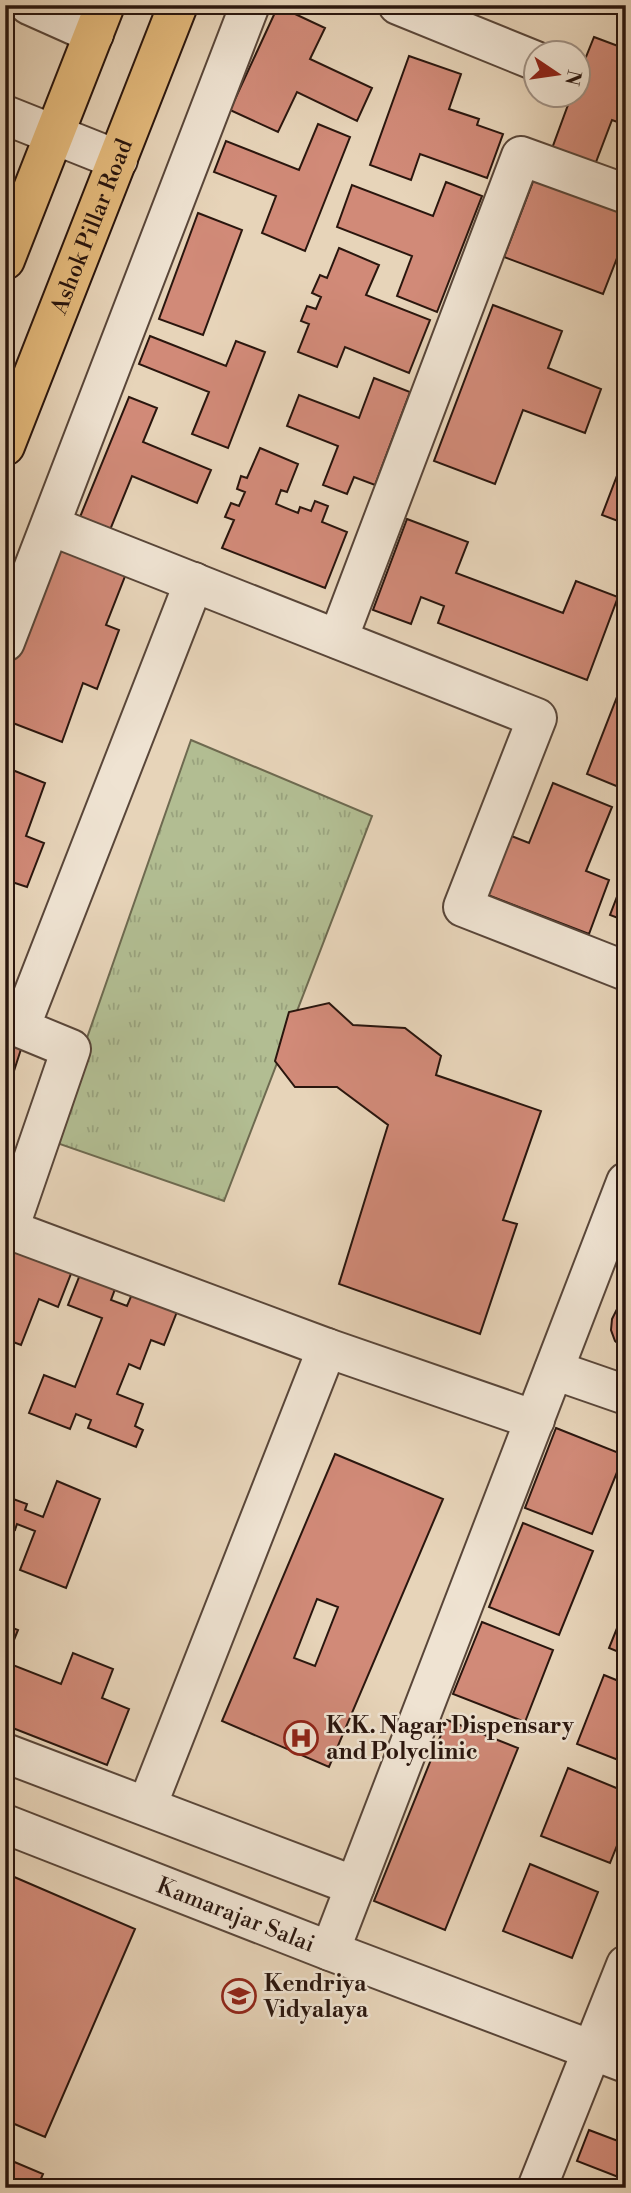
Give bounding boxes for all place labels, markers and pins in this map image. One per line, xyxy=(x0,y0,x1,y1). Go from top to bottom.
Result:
place label: K.K. Nagar Dispensary and Polyclinic xyxy=(326,1712,574,1766)
hospital icon: K.K. Nagar Dispensary and Polyclinic xyxy=(282,1719,320,1757)
place label: Kendriya Vidyalaya xyxy=(263,1970,369,2024)
school or university icon: Kendriya Vidyalaya xyxy=(220,1977,258,2015)

